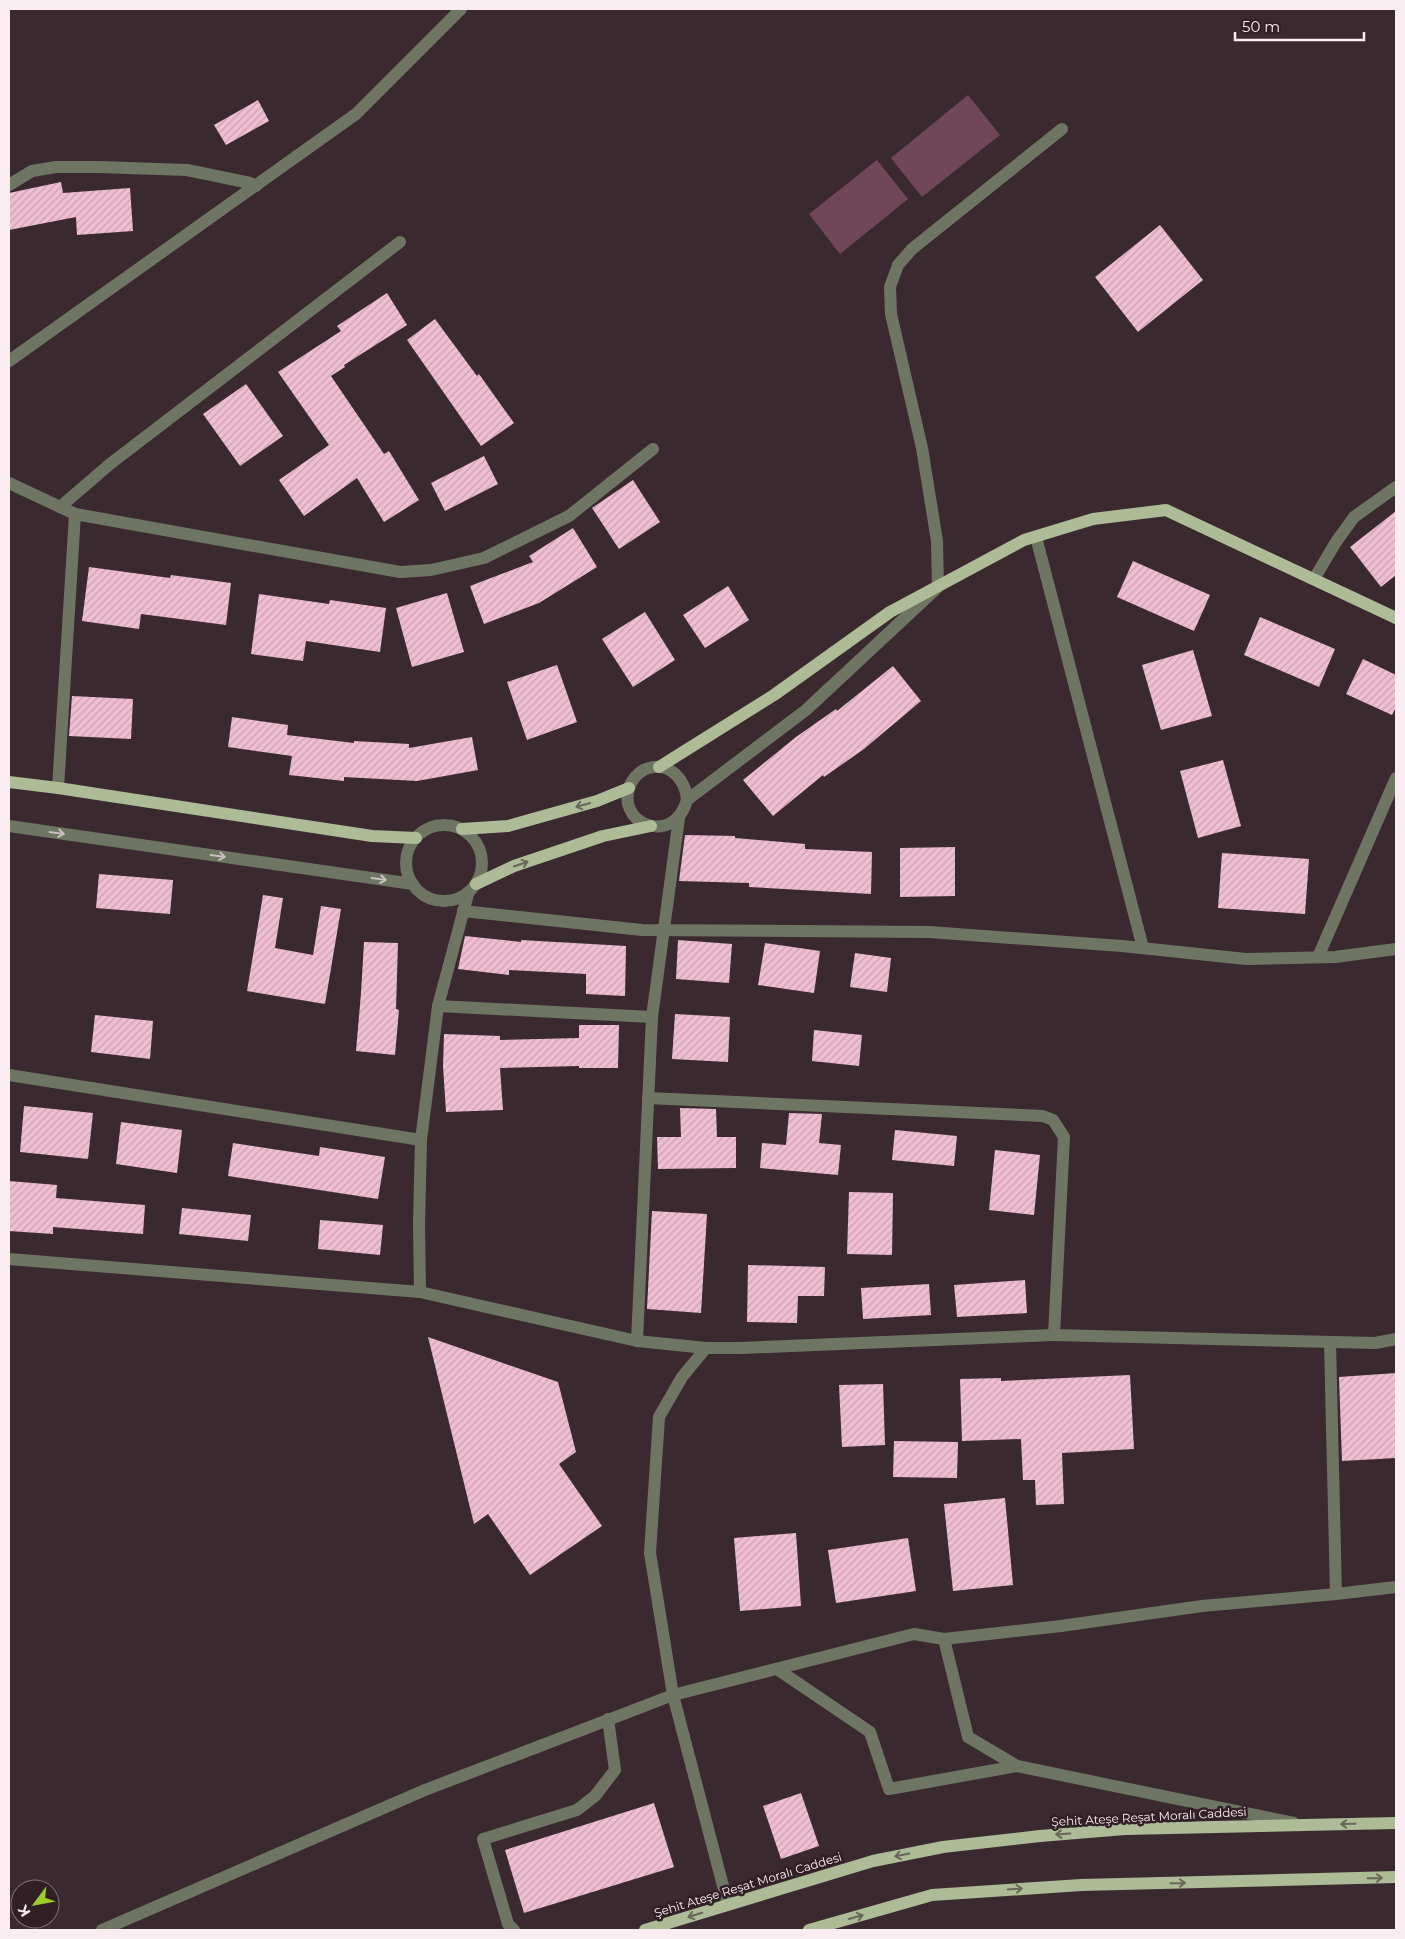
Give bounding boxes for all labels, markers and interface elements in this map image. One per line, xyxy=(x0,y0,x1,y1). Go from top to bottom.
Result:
scale bar xyxy=(1235,10,1364,42)
text: 50 m xyxy=(1242,17,1280,36)
one-way arrow xyxy=(576,800,592,810)
one-way arrow xyxy=(49,828,65,838)
one-way arrow xyxy=(209,851,225,861)
one-way arrow xyxy=(513,859,528,868)
one-way arrow xyxy=(370,875,386,885)
street label: Şehit Ateşe Reşat Moralı Caddesi xyxy=(1051,1804,1247,1829)
one-way arrow xyxy=(1340,1819,1356,1829)
one-way arrow xyxy=(1055,1829,1071,1839)
street label: Şehit Ateşe Reşat Moralı Caddesi xyxy=(652,1849,844,1920)
one-way arrow xyxy=(894,1851,910,1861)
one-way arrow xyxy=(1366,1873,1383,1883)
one-way arrow xyxy=(1170,1878,1186,1888)
north arrow xyxy=(10,1879,60,1929)
one-way arrow xyxy=(1007,1885,1023,1894)
text: K xyxy=(13,1901,34,1920)
one-way arrow xyxy=(688,1910,704,1920)
one-way arrow xyxy=(848,1911,864,1921)

